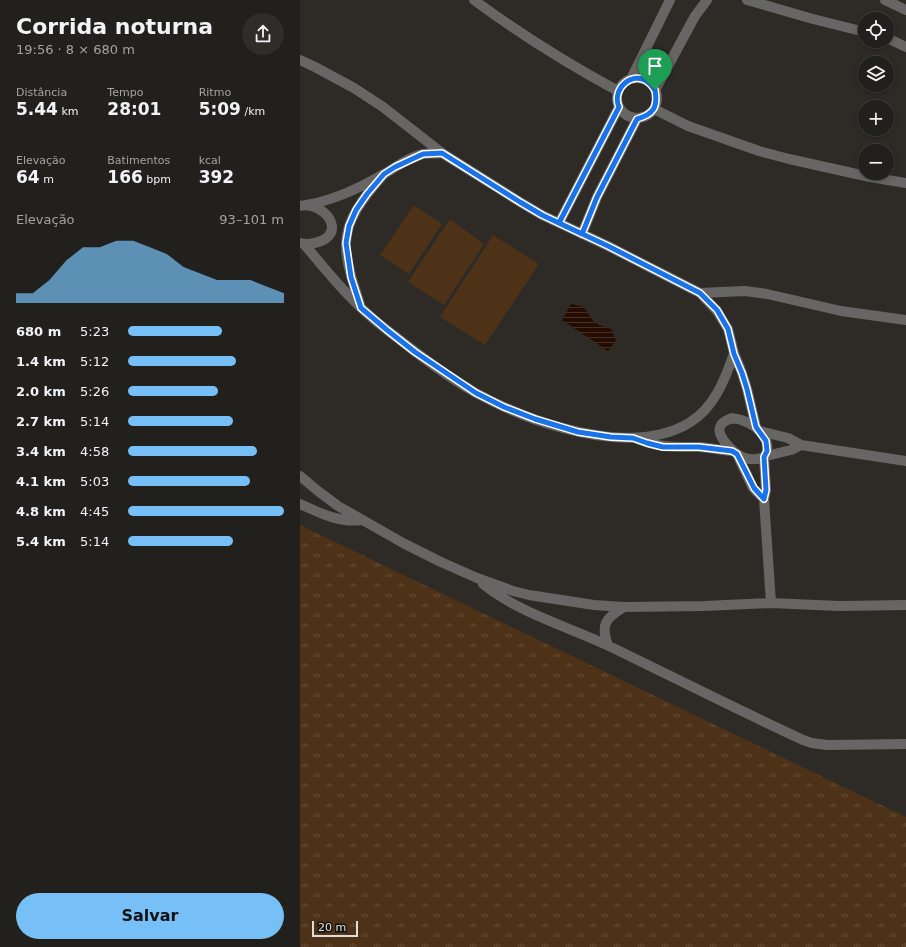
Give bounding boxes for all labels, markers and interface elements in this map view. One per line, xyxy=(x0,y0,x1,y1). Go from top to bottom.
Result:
map controls xyxy=(858,12,894,180)
button: locate xyxy=(858,12,894,48)
button: share xyxy=(242,13,284,55)
text: Corrida noturna xyxy=(16,14,213,39)
text: 19:56 · 8 × 680 m xyxy=(16,42,135,57)
pin xyxy=(638,49,672,90)
icon: arrive xyxy=(644,55,666,77)
button: layers xyxy=(858,56,894,92)
text: Distância xyxy=(16,86,67,99)
text: Tempo xyxy=(107,86,143,99)
text: Ritmo xyxy=(199,86,231,99)
text: 5.44 xyxy=(16,99,58,119)
text: 28:01 xyxy=(107,99,161,119)
text: 5:09 xyxy=(199,99,241,119)
button: + xyxy=(858,100,894,136)
text: km xyxy=(58,105,79,118)
text: /km xyxy=(241,105,265,118)
button: − xyxy=(858,144,894,180)
text: Elevação xyxy=(16,154,66,167)
text: Batimentos xyxy=(107,154,170,167)
text: kcal xyxy=(199,154,221,167)
text: 64 xyxy=(16,167,40,187)
text: 166 xyxy=(107,167,143,187)
text: 392 xyxy=(199,167,234,187)
text: m xyxy=(40,173,54,186)
text: bpm xyxy=(143,173,171,186)
text: Elevação xyxy=(16,212,75,227)
text: 93–101 m xyxy=(219,212,284,227)
text: 680 m xyxy=(16,324,61,339)
text: 5:23 xyxy=(80,324,109,339)
text: 1.4 km xyxy=(16,354,66,369)
text: 5:12 xyxy=(80,354,109,369)
text: 2.0 km xyxy=(16,384,66,399)
text: 5:26 xyxy=(80,384,109,399)
text: 2.7 km xyxy=(16,414,66,429)
text: 5:14 xyxy=(80,414,109,429)
text: 3.4 km xyxy=(16,444,66,459)
text: 4:58 xyxy=(80,444,109,459)
text: 4.1 km xyxy=(16,474,66,489)
text: 5:03 xyxy=(80,474,109,489)
text: 4.8 km xyxy=(16,504,66,519)
text: 4:45 xyxy=(80,504,109,519)
text: 5.4 km xyxy=(16,534,66,549)
text: 5:14 xyxy=(80,534,109,549)
button: Salvar xyxy=(16,893,284,939)
scale bar xyxy=(312,919,358,938)
text: 20 m xyxy=(318,921,346,934)

